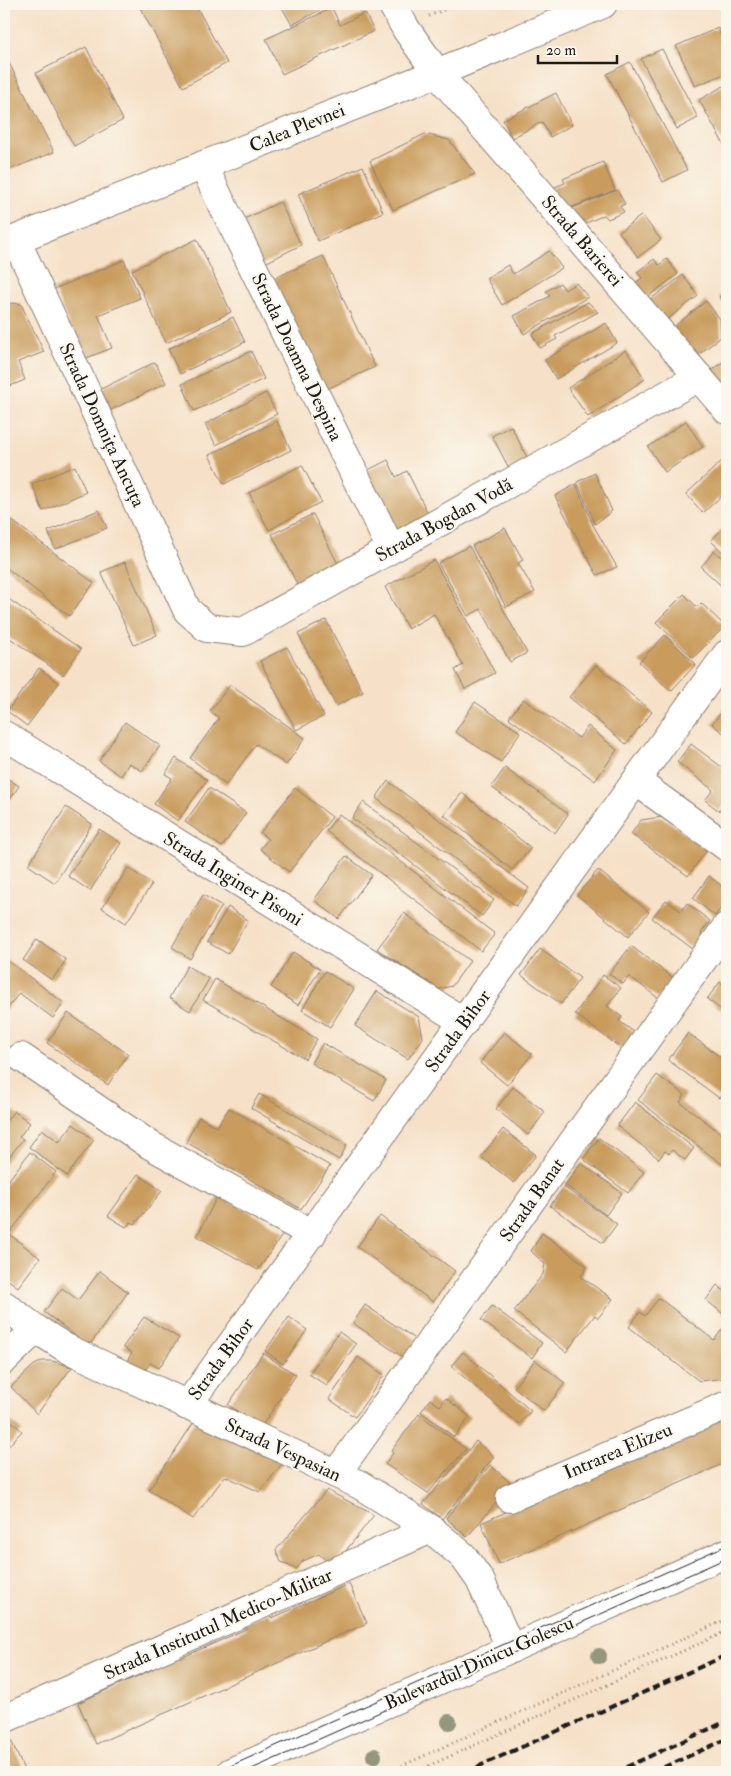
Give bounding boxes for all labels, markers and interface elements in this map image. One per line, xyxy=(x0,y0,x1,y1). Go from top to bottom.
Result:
scale bar xyxy=(538,32,617,64)
text: 20 m xyxy=(546,41,576,60)
street label: Calea Plevnei xyxy=(246,98,348,158)
street label: Strada Barierei xyxy=(536,190,628,292)
street label: Strada Doamna Despina xyxy=(245,269,348,445)
street label: Strada Domnița Ancuța xyxy=(53,339,151,511)
street label: Strada Bogdan Vodă xyxy=(371,472,517,568)
street label: Strada Inginer Pisoni xyxy=(159,826,307,932)
street label: Strada Bihor xyxy=(420,985,496,1077)
street label: Strada Banat xyxy=(494,1153,570,1247)
street label: Strada Bihor xyxy=(183,1313,259,1405)
street label: Strada Vespasian xyxy=(221,1413,345,1488)
street label: Intrarea Elizeu xyxy=(560,1417,676,1485)
street label: Strada Institutul Medico-Militar xyxy=(100,1563,336,1685)
street label: Bulevardul Dinicu Golescu xyxy=(381,1610,577,1716)

